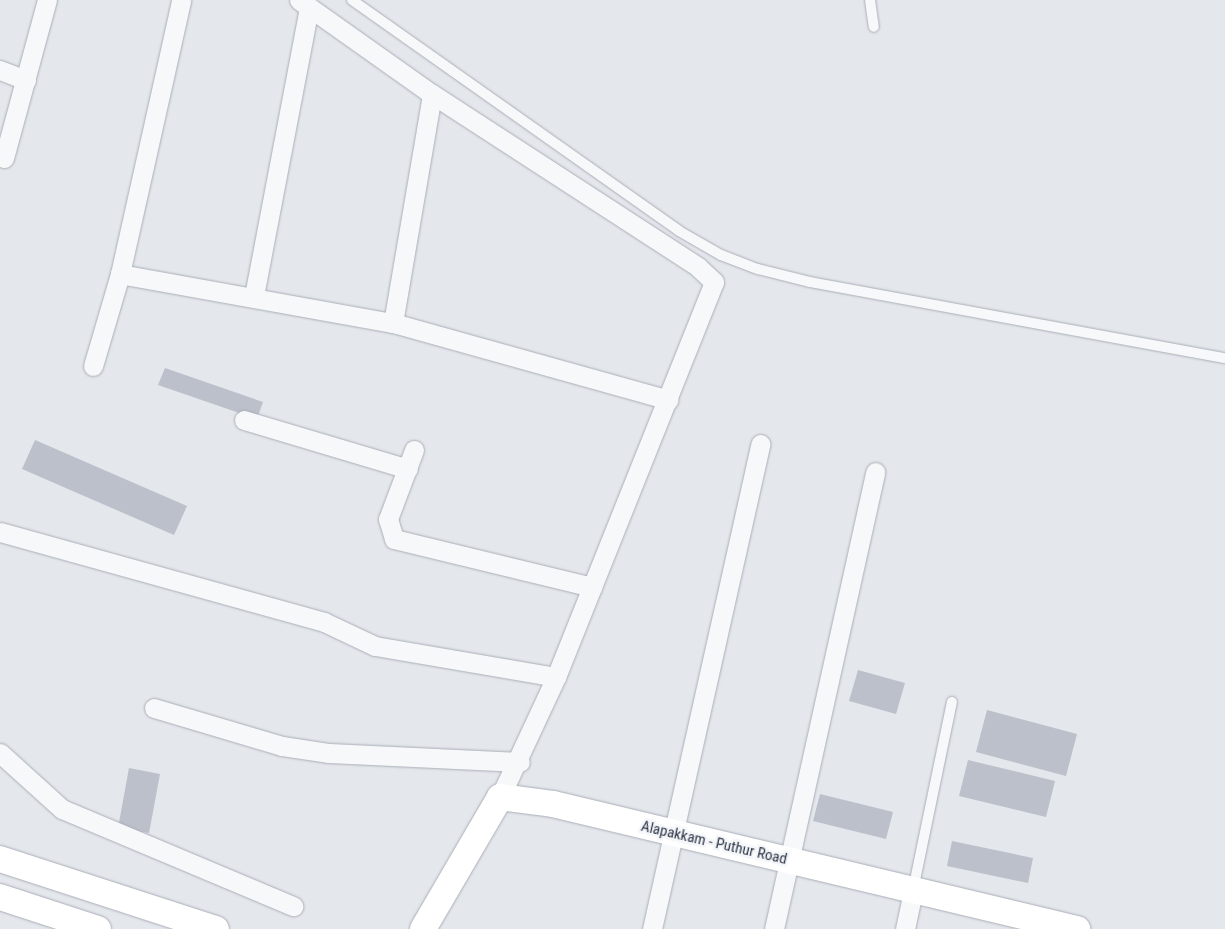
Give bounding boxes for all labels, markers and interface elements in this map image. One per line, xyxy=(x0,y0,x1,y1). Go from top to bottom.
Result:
street label: Alapakkam - Puthur Road xyxy=(639,817,789,869)

